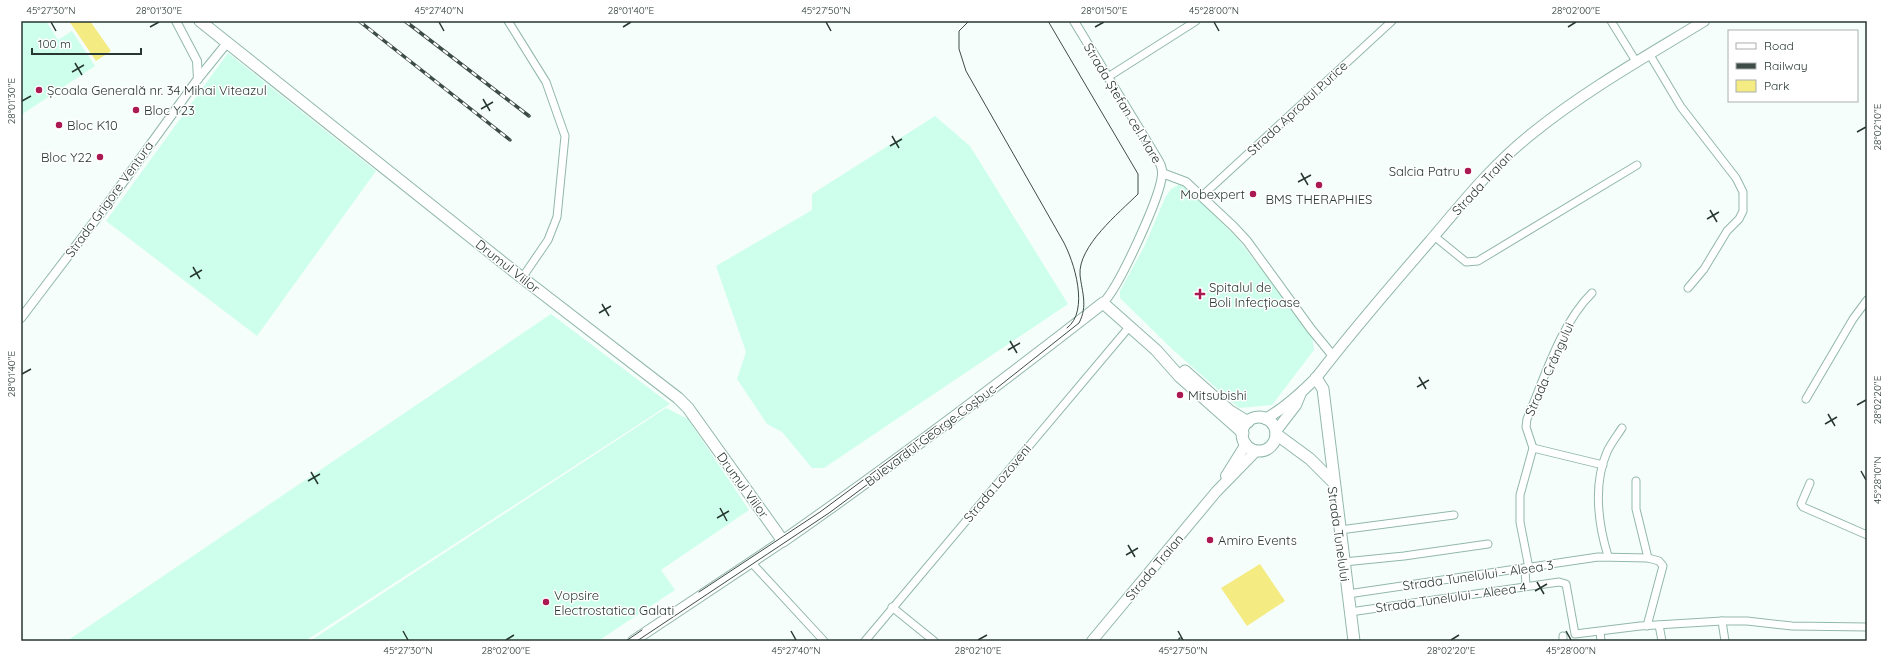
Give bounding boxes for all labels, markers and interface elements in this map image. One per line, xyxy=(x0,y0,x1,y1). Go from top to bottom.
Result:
text: 45°27'30"N xyxy=(27,4,75,17)
text: 28°01'30"E xyxy=(136,4,183,17)
text: 45°27'40"N xyxy=(415,4,463,17)
text: 28°01'40"E xyxy=(608,4,655,17)
text: 45°27'50"N xyxy=(801,4,851,17)
text: 28°01'50"E xyxy=(1081,4,1128,17)
text: 45°28'00"N xyxy=(1189,4,1239,17)
text: 28°02'00"E xyxy=(1551,4,1601,17)
scale bar xyxy=(32,30,141,56)
legend xyxy=(1728,30,1858,102)
text: 100 m xyxy=(38,36,71,51)
text: Road xyxy=(1764,38,1794,53)
street label: Strada Ștefan cel Mare xyxy=(1081,40,1165,166)
street label: Strada Aprodul Purice xyxy=(1243,57,1351,159)
text: Railway xyxy=(1764,58,1808,73)
text: 28°01'30"E xyxy=(5,77,18,124)
text: Park xyxy=(1764,78,1789,93)
place label: Școala Generală nr. 34 Mihai Viteazul xyxy=(47,82,267,98)
marker: Școala Generală nr. 34 Mihai Viteazul xyxy=(34,85,44,95)
place label: Bloc Y23 xyxy=(144,102,195,118)
text: 28°02'10"E xyxy=(1871,103,1884,150)
marker: Bloc Y23 xyxy=(131,105,141,115)
place label: Bloc K10 xyxy=(67,117,118,133)
marker: Bloc K10 xyxy=(54,120,64,130)
street label: Strada Grigore Ventura xyxy=(61,138,157,260)
street label: Strada Traian xyxy=(1448,148,1516,218)
place label: Bloc Y22 xyxy=(41,149,92,165)
marker: Bloc Y22 xyxy=(95,152,105,162)
place label: Salcia Patru xyxy=(1389,163,1460,179)
marker: Salcia Patru xyxy=(1463,166,1473,176)
marker: BMS THERAPHIES xyxy=(1314,180,1324,190)
place label: Mobexpert xyxy=(1180,186,1245,202)
marker: Mobexpert xyxy=(1248,189,1258,199)
place label: BMS THERAPHIES xyxy=(1266,191,1372,207)
street label: Drumul Viilor xyxy=(473,236,543,296)
place label: Spitalul de Boli Infecțioase xyxy=(1209,279,1300,310)
marker: Spitalul de Boli Infecțioase xyxy=(1194,288,1206,300)
street label: Strada Crângului xyxy=(1521,320,1577,418)
text: 28°01'40"E xyxy=(5,350,18,397)
text: 28°02'20"E xyxy=(1871,375,1884,424)
street label: Bulevardul George Coșbuc xyxy=(861,380,999,489)
place label: Mitsubishi xyxy=(1188,387,1247,403)
marker: Mitsubishi xyxy=(1175,390,1185,400)
street label: Strada Lozoveni xyxy=(960,441,1034,525)
street label: Drumul Viilor xyxy=(714,449,772,521)
text: 45°28'10"N xyxy=(1871,456,1884,504)
street label: Strada Tunelului xyxy=(1324,485,1354,583)
street label: Strada Traian xyxy=(1122,531,1186,603)
place label: Amiro Events xyxy=(1218,532,1297,548)
marker: Amiro Events xyxy=(1205,535,1215,545)
street label: Strada Tunelului - Aleea 3 xyxy=(1402,556,1555,594)
street label: Strada Tunelului - Aleea 4 xyxy=(1375,578,1528,616)
place label: Vopsire Electrostatica Galati xyxy=(554,587,674,618)
marker: Vopsire Electrostatica Galati xyxy=(541,597,551,607)
text: 45°27'30"N xyxy=(384,644,432,657)
text: 28°02'00"E xyxy=(481,644,531,657)
text: 45°27'40"N xyxy=(772,644,820,657)
text: 28°02'10"E xyxy=(955,644,1002,657)
text: 45°27'50"N xyxy=(1158,644,1208,657)
text: 28°02'20"E xyxy=(1427,644,1476,657)
text: 45°28'00"N xyxy=(1546,644,1596,657)

